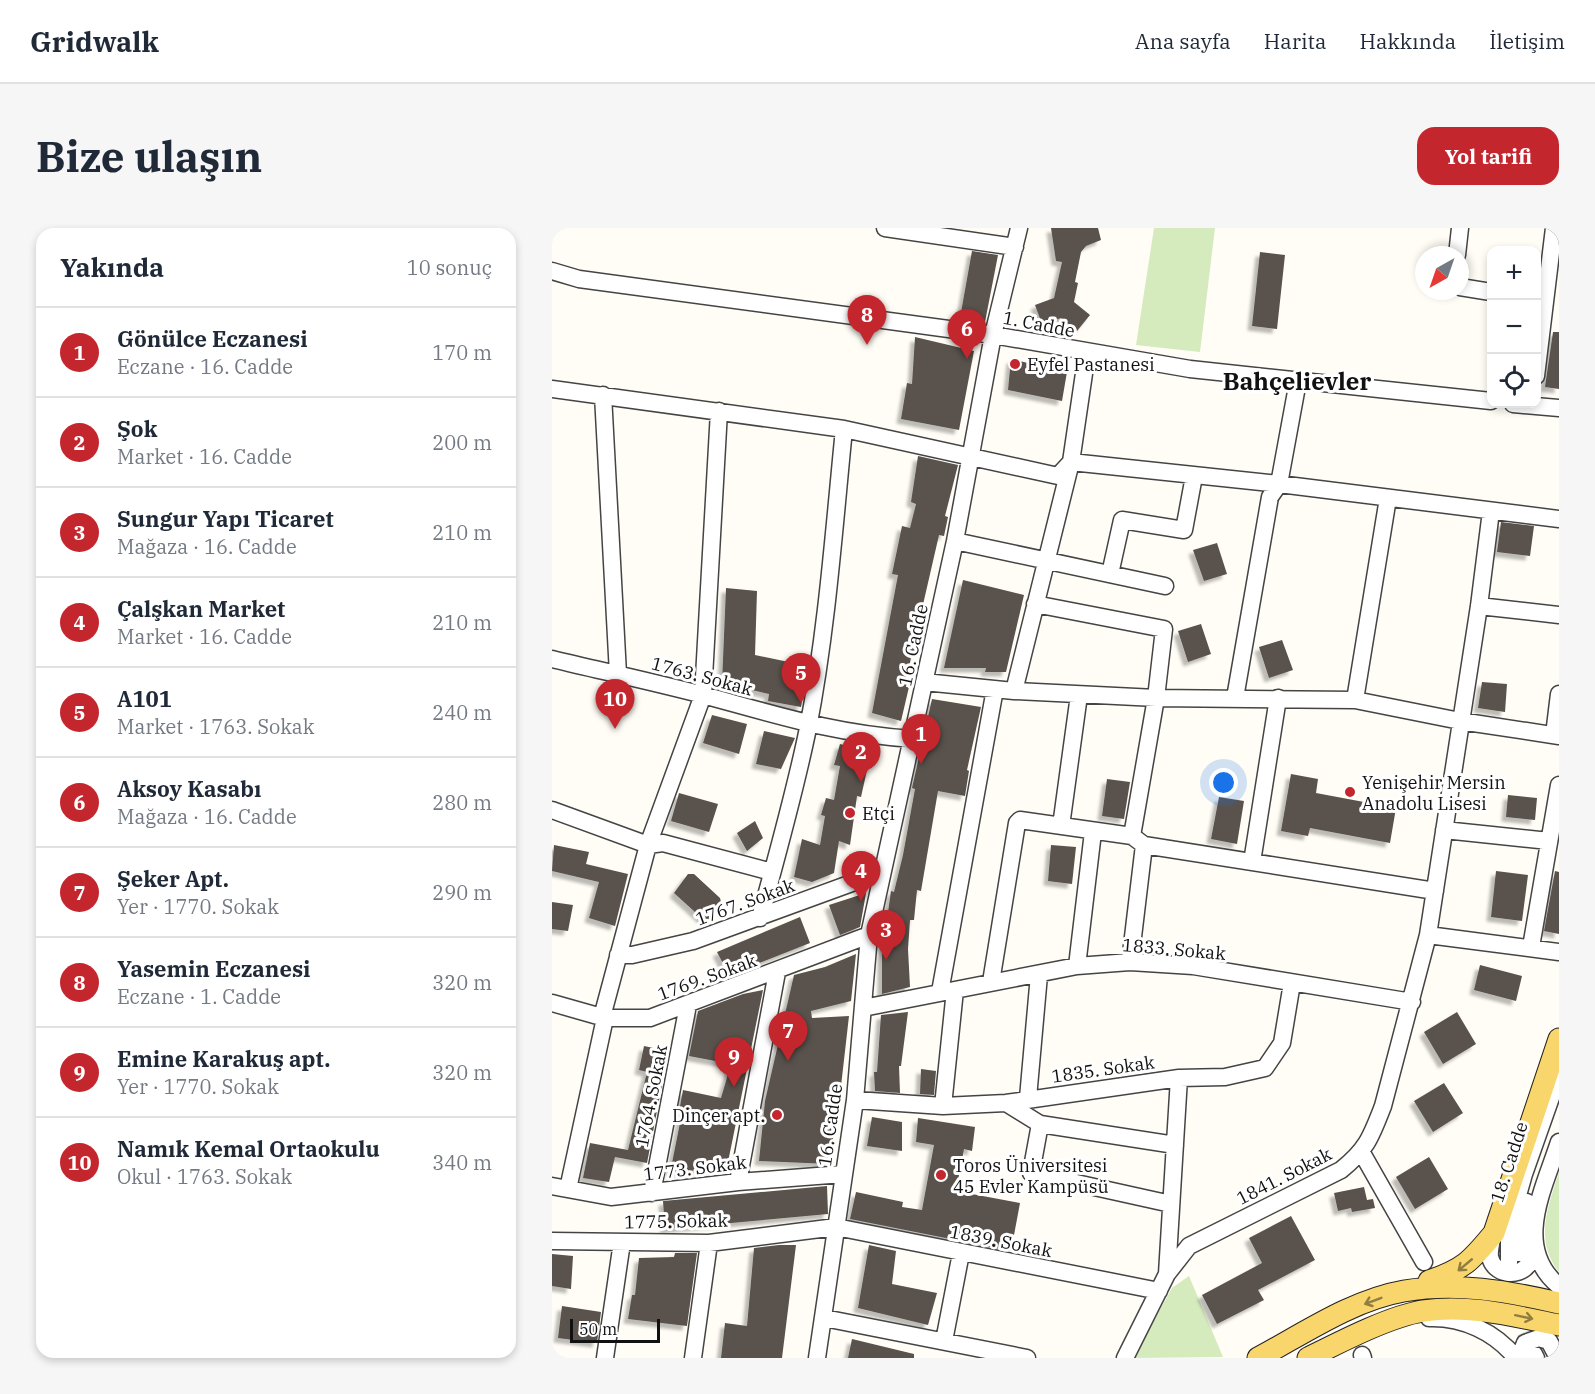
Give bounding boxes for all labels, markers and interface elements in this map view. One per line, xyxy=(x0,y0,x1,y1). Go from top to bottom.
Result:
text: Gridwalk xyxy=(30,23,159,60)
text: Ana sayfa xyxy=(1135,27,1231,55)
text: Harita xyxy=(1264,27,1326,55)
text: Hakkında xyxy=(1359,27,1456,55)
text: İletişim xyxy=(1489,27,1565,55)
button: Yol tarifi xyxy=(1417,127,1559,185)
text: Bize ulaşın xyxy=(36,129,262,184)
north arrow xyxy=(1415,246,1469,300)
map controls xyxy=(1487,246,1541,408)
button: + xyxy=(1487,246,1541,300)
text: Yakında xyxy=(60,250,164,284)
text: 10 sonuç xyxy=(407,254,492,281)
pin: 8 xyxy=(848,296,886,345)
button: − xyxy=(1487,300,1541,354)
street label: 1. Cadde xyxy=(1001,306,1077,342)
pin: 6 xyxy=(948,310,986,359)
text: Gönülce Eczanesi xyxy=(117,324,308,353)
text: 1 xyxy=(74,339,86,366)
text: 170 m xyxy=(432,339,492,366)
text: Eczane · 16. Cadde xyxy=(117,353,293,380)
place label: Eyfel Pastanesi xyxy=(1027,353,1155,376)
button: locate xyxy=(1487,354,1541,408)
marker: Eyfel Pastanesi xyxy=(1008,357,1022,371)
district label: Bahçelievler xyxy=(1223,365,1371,397)
text: Şok xyxy=(117,414,157,443)
text: 2 xyxy=(74,429,86,456)
text: 200 m xyxy=(432,429,492,456)
text: Market · 16. Cadde xyxy=(117,443,292,470)
text: Sungur Yapı Ticaret xyxy=(117,504,334,533)
text: 3 xyxy=(74,519,86,546)
text: 210 m xyxy=(432,519,492,546)
text: Mağaza · 16. Cadde xyxy=(117,533,297,560)
text: Çalşkan Market xyxy=(117,594,285,623)
street label: 16. Cadde xyxy=(893,602,933,688)
text: 4 xyxy=(74,609,86,636)
text: 210 m xyxy=(432,609,492,636)
text: Market · 16. Cadde xyxy=(117,623,292,650)
street label: 1763. Sokak xyxy=(649,651,756,701)
pin: 5 xyxy=(782,654,820,703)
pin: 10 xyxy=(596,680,634,729)
text: A101 xyxy=(117,684,172,713)
text: 5 xyxy=(74,699,86,726)
text: 240 m xyxy=(432,699,492,726)
text: Market · 1763. Sokak xyxy=(117,713,314,740)
pin: 1 xyxy=(902,714,940,764)
pin: 2 xyxy=(842,732,880,782)
your location xyxy=(1209,768,1238,797)
place label: Yenişehir Mersin Anadolu Lisesi xyxy=(1362,771,1506,815)
text: Aksoy Kasabı xyxy=(117,774,261,803)
marker: Yenişehir Mersin Anadolu Lisesi xyxy=(1343,785,1357,799)
text: 6 xyxy=(74,789,86,816)
text: 280 m xyxy=(432,789,492,816)
place label: Etçi xyxy=(862,802,895,825)
text: Mağaza · 16. Cadde xyxy=(117,803,297,830)
marker: Etçi xyxy=(843,806,857,820)
pin: 4 xyxy=(842,852,880,901)
text: Şeker Apt. xyxy=(117,864,229,893)
street label: 1767. Sokak xyxy=(692,873,798,931)
text: 7 xyxy=(74,879,86,906)
text: 290 m xyxy=(432,879,492,906)
text: Yer · 1770. Sokak xyxy=(117,893,279,920)
pin: 3 xyxy=(866,910,906,960)
street label: 1833. Sokak xyxy=(1121,933,1227,965)
street label: 1769. Sokak xyxy=(654,948,760,1006)
text: Yasemin Eczanesi xyxy=(117,954,310,983)
text: 8 xyxy=(74,969,86,996)
text: 320 m xyxy=(432,969,492,996)
text: Eczane · 1. Cadde xyxy=(117,983,281,1010)
pin: 7 xyxy=(768,1012,808,1061)
pin: 9 xyxy=(714,1038,753,1087)
street label: 1764. Sokak xyxy=(630,1042,672,1149)
text: Emine Karakuş apt. xyxy=(117,1044,331,1073)
street label: 1835. Sokak xyxy=(1050,1050,1156,1088)
text: 9 xyxy=(74,1059,86,1086)
text: 320 m xyxy=(432,1059,492,1086)
text: Yer · 1770. Sokak xyxy=(117,1073,279,1100)
street label: 16. Cadde xyxy=(813,1082,847,1168)
place label: Dinçer apt. xyxy=(672,1104,765,1127)
marker: Dinçer apt. xyxy=(770,1108,784,1122)
street label: 18. Cadde xyxy=(1485,1119,1533,1205)
text: Namık Kemal Ortaokulu xyxy=(117,1134,380,1163)
street label: 1841. Sokak xyxy=(1233,1142,1336,1210)
text: 10 xyxy=(68,1149,92,1176)
text: 340 m xyxy=(432,1149,492,1176)
street label: 1773. Sokak xyxy=(642,1150,748,1186)
place label: Toros Üniversitesi 45 Evler Kampüsü xyxy=(953,1154,1109,1198)
text: Okul · 1763. Sokak xyxy=(117,1163,292,1190)
marker: Toros Üniversitesi 45 Evler Kampüsü xyxy=(934,1168,948,1182)
street label: 1775. Sokak xyxy=(624,1209,729,1233)
street label: 1839. Sokak xyxy=(948,1220,1055,1262)
one-way arrow xyxy=(1458,1258,1473,1272)
one-way arrow xyxy=(1364,1296,1383,1307)
one-way arrow xyxy=(1514,1312,1534,1323)
scale bar xyxy=(570,1316,660,1344)
text: 50 m xyxy=(579,1319,617,1339)

